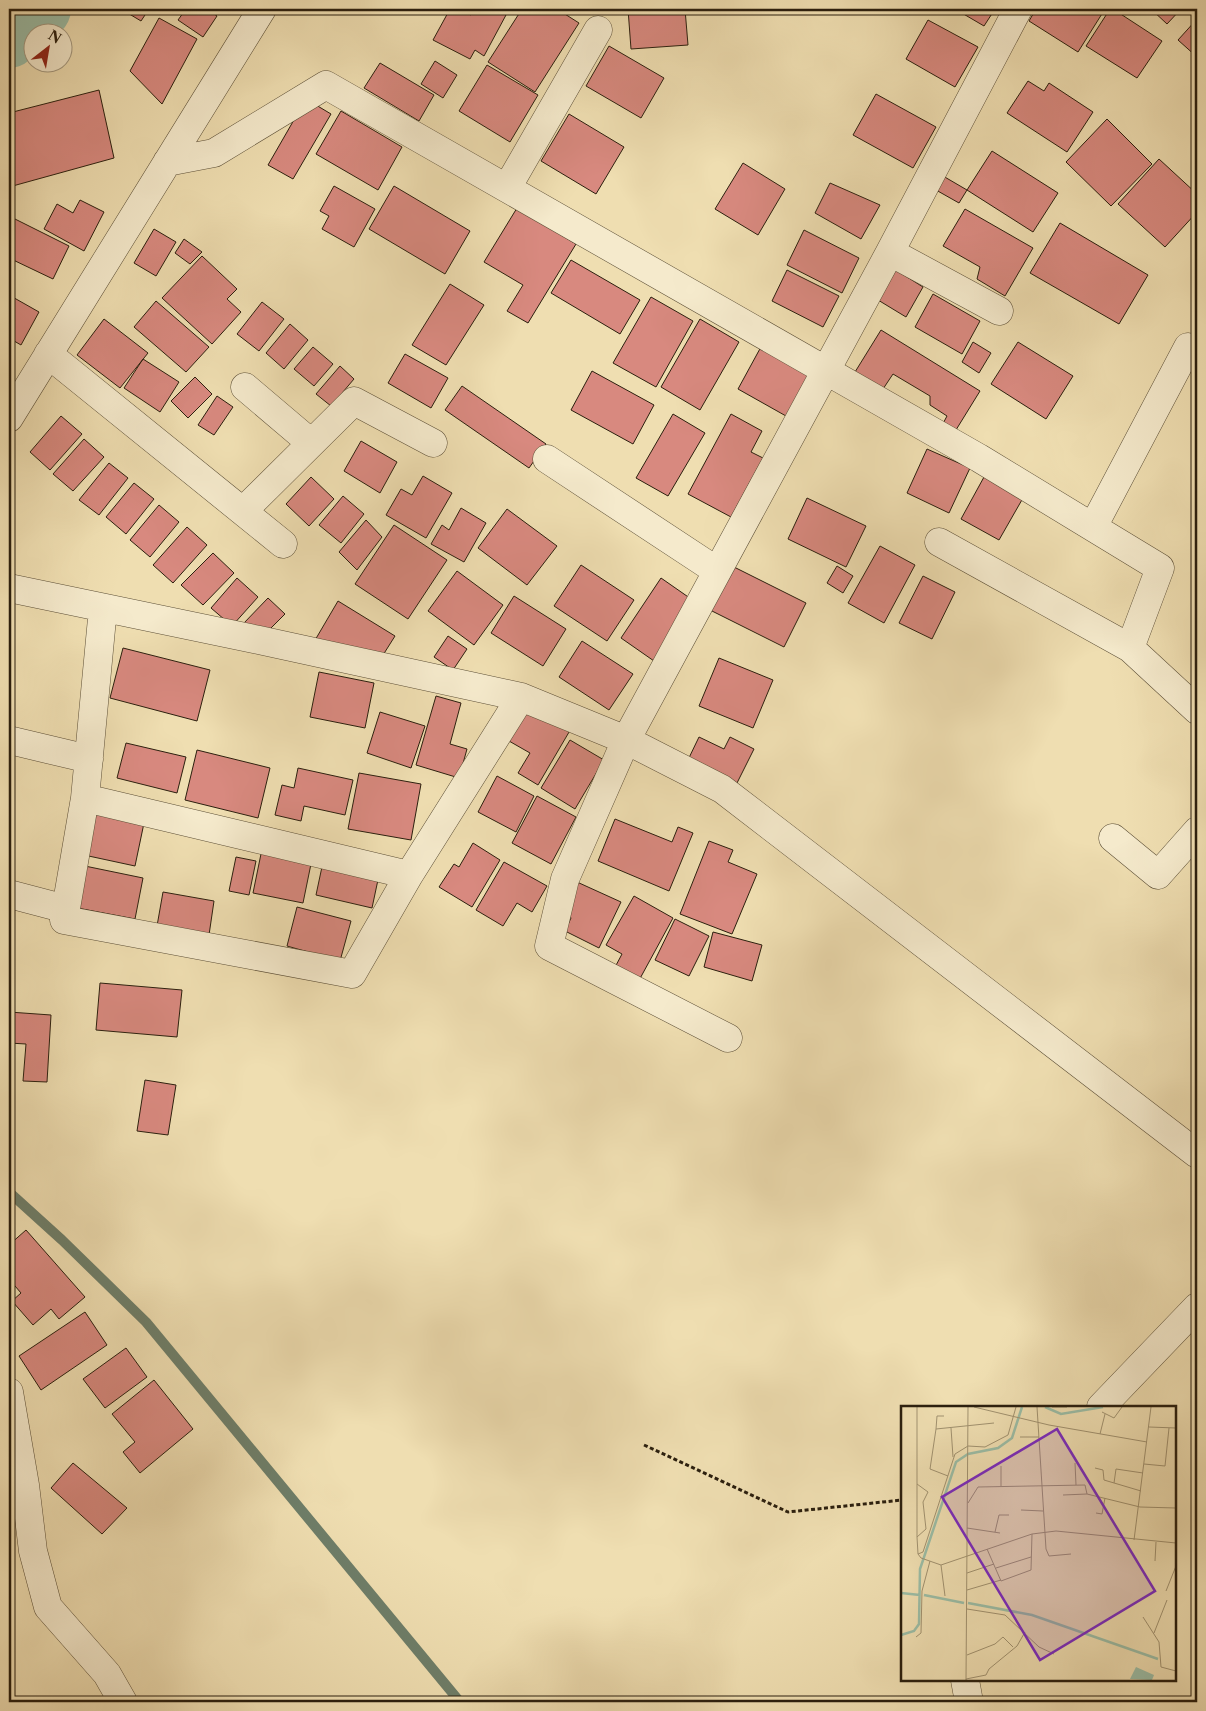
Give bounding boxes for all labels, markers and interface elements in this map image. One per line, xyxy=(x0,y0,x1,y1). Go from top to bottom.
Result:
north arrow xyxy=(22,22,72,72)
text: N xyxy=(45,26,65,48)
inset map xyxy=(901,1406,1176,1681)

